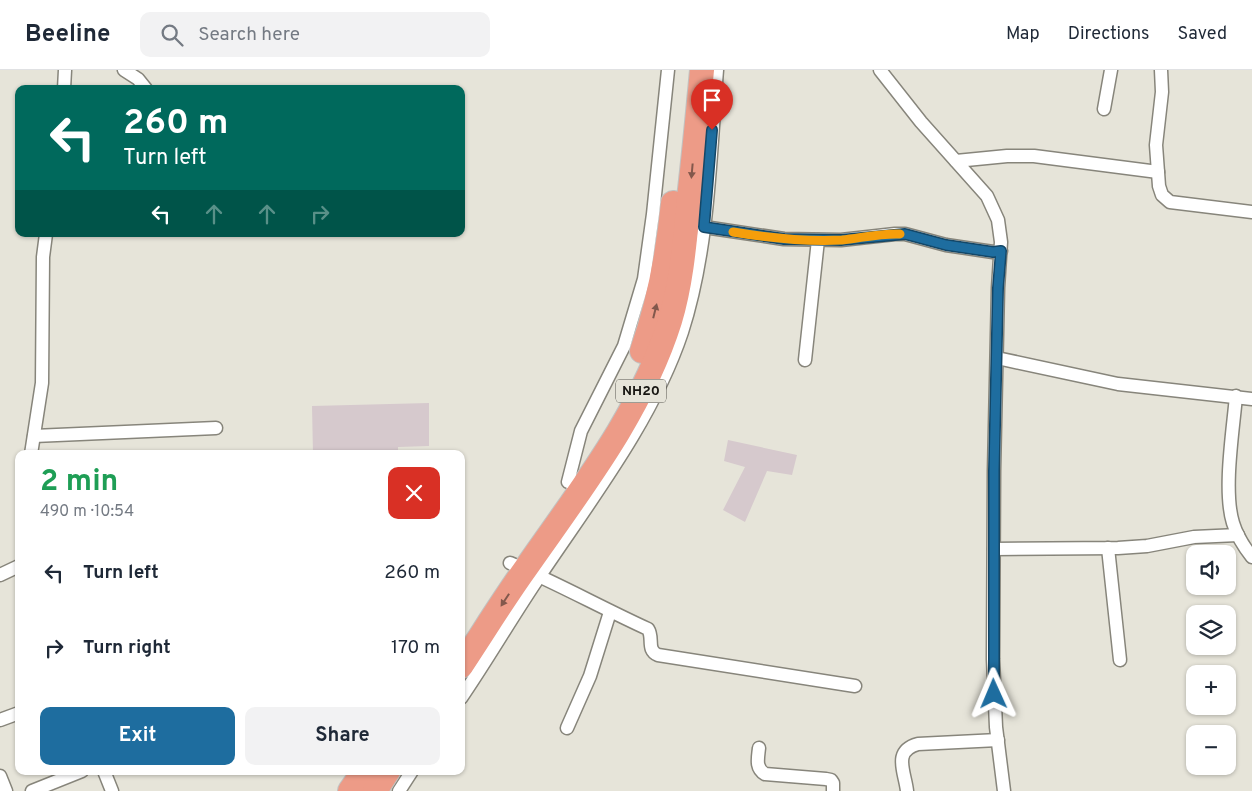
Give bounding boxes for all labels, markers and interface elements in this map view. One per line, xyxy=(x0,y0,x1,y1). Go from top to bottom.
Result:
search box xyxy=(140,12,490,57)
text: Beeline xyxy=(25,20,110,50)
icon: search xyxy=(158,21,186,49)
text: Search here xyxy=(198,23,300,47)
text: Map xyxy=(1006,23,1040,46)
text: Directions xyxy=(1068,23,1150,46)
text: Saved xyxy=(1178,23,1227,46)
pin xyxy=(691,79,733,130)
icon: arrive xyxy=(698,86,726,114)
text: 260 m xyxy=(123,102,228,146)
icon: left xyxy=(40,105,105,170)
text: Turn left xyxy=(123,145,206,172)
one-way arrow xyxy=(688,163,696,179)
icon: left xyxy=(147,200,175,228)
icon: ahead xyxy=(200,200,228,228)
icon: ahead xyxy=(253,200,281,228)
icon: right xyxy=(306,200,334,228)
one-way arrow xyxy=(651,303,659,318)
road number: NH20 xyxy=(616,380,666,402)
text: 2 min xyxy=(40,464,118,501)
button: close xyxy=(388,467,440,519)
text: 490 m · 10:54 xyxy=(40,502,134,522)
map controls xyxy=(1186,545,1236,775)
button: sound xyxy=(1186,545,1236,595)
icon: left xyxy=(40,559,68,587)
text: Turn left xyxy=(83,561,159,585)
text: 260 m xyxy=(384,561,440,585)
one-way arrow xyxy=(500,593,510,606)
button: layers xyxy=(1186,605,1236,655)
icon: right xyxy=(40,634,68,662)
text: Turn right xyxy=(83,636,171,660)
text: 170 m xyxy=(391,636,440,660)
button: + xyxy=(1186,665,1236,715)
position arrow xyxy=(967,667,1019,719)
button: Exit xyxy=(40,707,235,765)
button: Share xyxy=(245,707,440,765)
button: − xyxy=(1186,725,1236,775)

